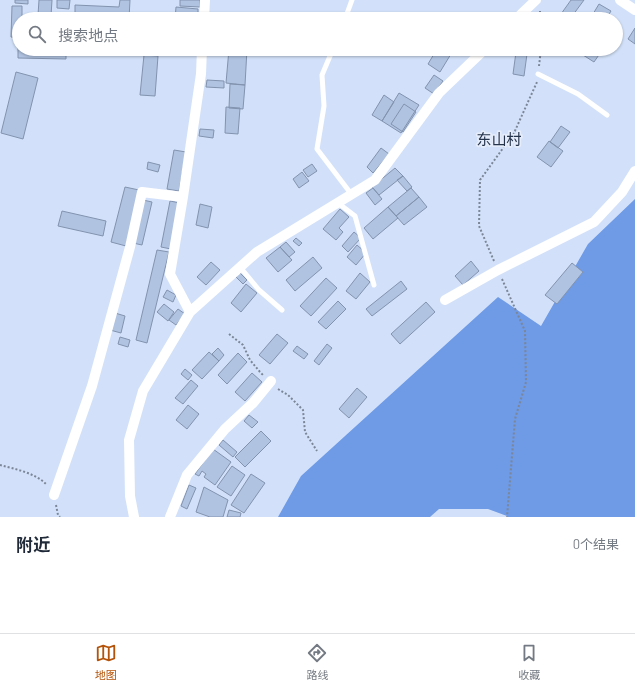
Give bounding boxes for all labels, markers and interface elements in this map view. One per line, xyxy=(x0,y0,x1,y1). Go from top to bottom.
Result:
search box xyxy=(12,12,623,56)
icon: search xyxy=(26,23,48,45)
text: 搜索地点 xyxy=(58,26,118,44)
district label: 东山村 xyxy=(476,130,522,148)
text: 附近 xyxy=(16,534,50,554)
text: 0个结果 xyxy=(573,536,619,552)
tab: 地图 xyxy=(95,642,117,682)
tab: 路线 xyxy=(306,642,328,682)
tab: 收藏 xyxy=(518,642,540,682)

